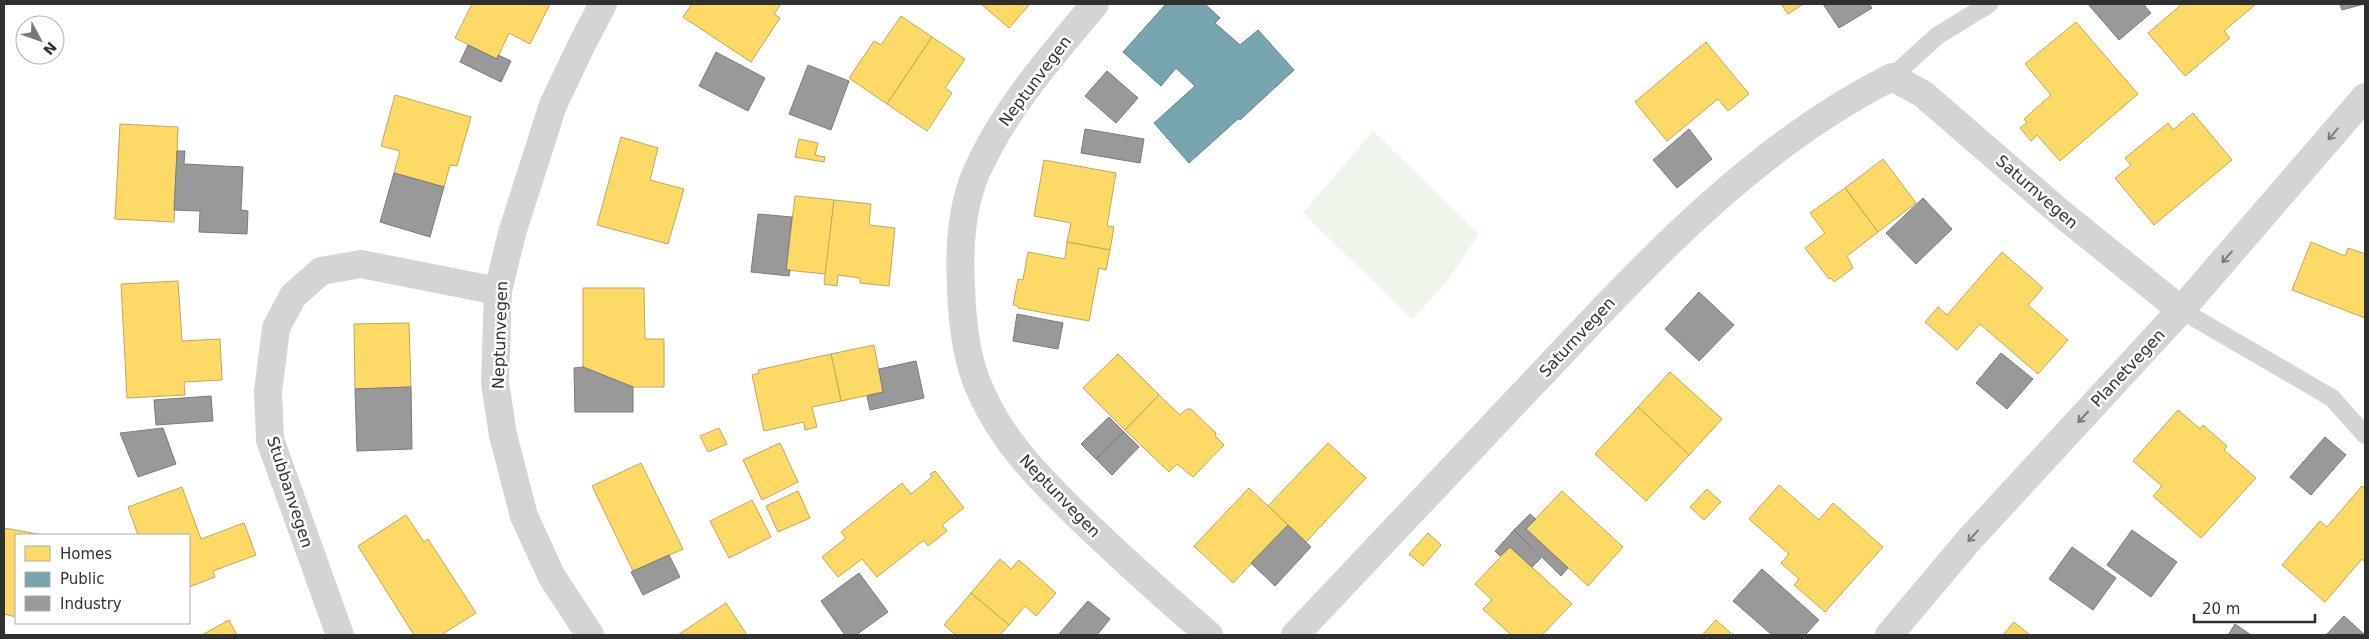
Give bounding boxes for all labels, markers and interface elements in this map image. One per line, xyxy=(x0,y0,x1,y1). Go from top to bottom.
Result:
north arrow xyxy=(15,15,65,65)
street label: Neptunvegen xyxy=(995,32,1075,130)
text: N xyxy=(40,39,60,58)
one-way arrow xyxy=(2328,128,2339,141)
street label: Saturnvegen xyxy=(1992,151,2082,233)
one-way arrow xyxy=(2222,250,2233,263)
street label: Neptunvegen xyxy=(489,281,511,389)
street label: Saturnvegen xyxy=(1535,293,1619,381)
street label: Planetvegen xyxy=(2087,325,2169,411)
one-way arrow xyxy=(2077,410,2089,423)
street label: Stubbanvegen xyxy=(263,434,317,550)
street label: Neptunvegen xyxy=(1016,451,1104,541)
one-way arrow xyxy=(1967,530,1979,543)
legend xyxy=(15,534,190,624)
text: Homes xyxy=(60,545,112,563)
text: Public xyxy=(60,570,104,588)
scale bar xyxy=(2194,592,2315,624)
text: Industry xyxy=(60,595,122,613)
text: 20 m xyxy=(2202,600,2240,618)

